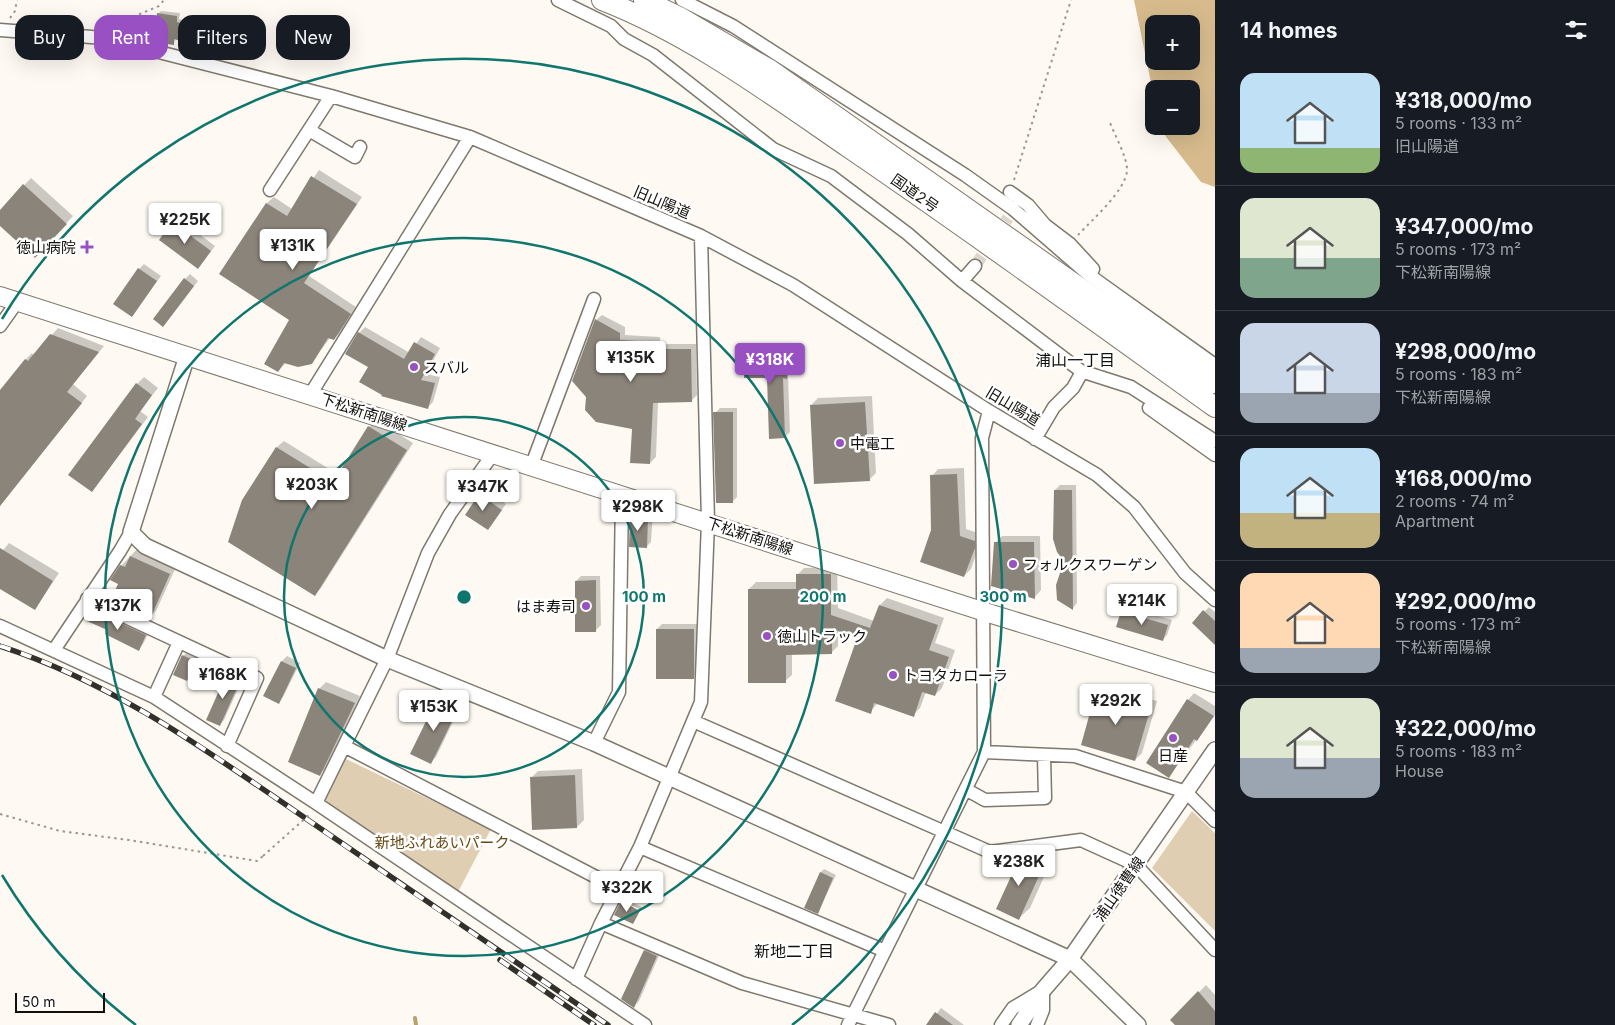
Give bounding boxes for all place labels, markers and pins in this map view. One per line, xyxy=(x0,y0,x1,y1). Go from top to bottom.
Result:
pin: ¥225K xyxy=(150,202,220,245)
pin: ¥131K xyxy=(258,228,328,271)
place label: 徳山病院 xyxy=(16,238,76,257)
marker: 徳山病院 xyxy=(80,240,94,254)
pin: ¥135K xyxy=(596,340,666,383)
pin: ¥318K xyxy=(735,342,805,385)
place label: スバル xyxy=(424,358,469,377)
marker: スバル xyxy=(408,361,420,373)
place label: 中電工 xyxy=(850,434,895,453)
marker: 中電工 xyxy=(834,437,846,449)
pin: ¥203K xyxy=(277,468,347,510)
pin: ¥347K xyxy=(448,470,518,512)
pin: ¥298K xyxy=(603,490,673,532)
place label: フォルクスワーゲン xyxy=(1023,555,1158,574)
marker: フォルクスワーゲン xyxy=(1007,558,1019,570)
pin: ¥214K xyxy=(1107,584,1177,626)
pin: ¥137K xyxy=(83,588,153,631)
centre of rings xyxy=(455,588,473,606)
place label: はま寿司 xyxy=(516,597,576,616)
marker: はま寿司 xyxy=(580,600,592,612)
place label: 徳山トラック xyxy=(777,627,867,646)
marker: 徳山トラック xyxy=(761,630,773,642)
pin: ¥168K xyxy=(188,658,258,700)
place label: トヨタカローラ xyxy=(903,666,1008,685)
marker: トヨタカローラ xyxy=(887,669,899,681)
pin: ¥292K xyxy=(1081,684,1151,726)
pin: ¥153K xyxy=(399,690,469,732)
marker: 日産 xyxy=(1167,732,1179,744)
place label: 日産 xyxy=(1158,746,1188,765)
pin: ¥238K xyxy=(984,844,1054,887)
pin: ¥322K xyxy=(592,870,662,913)

